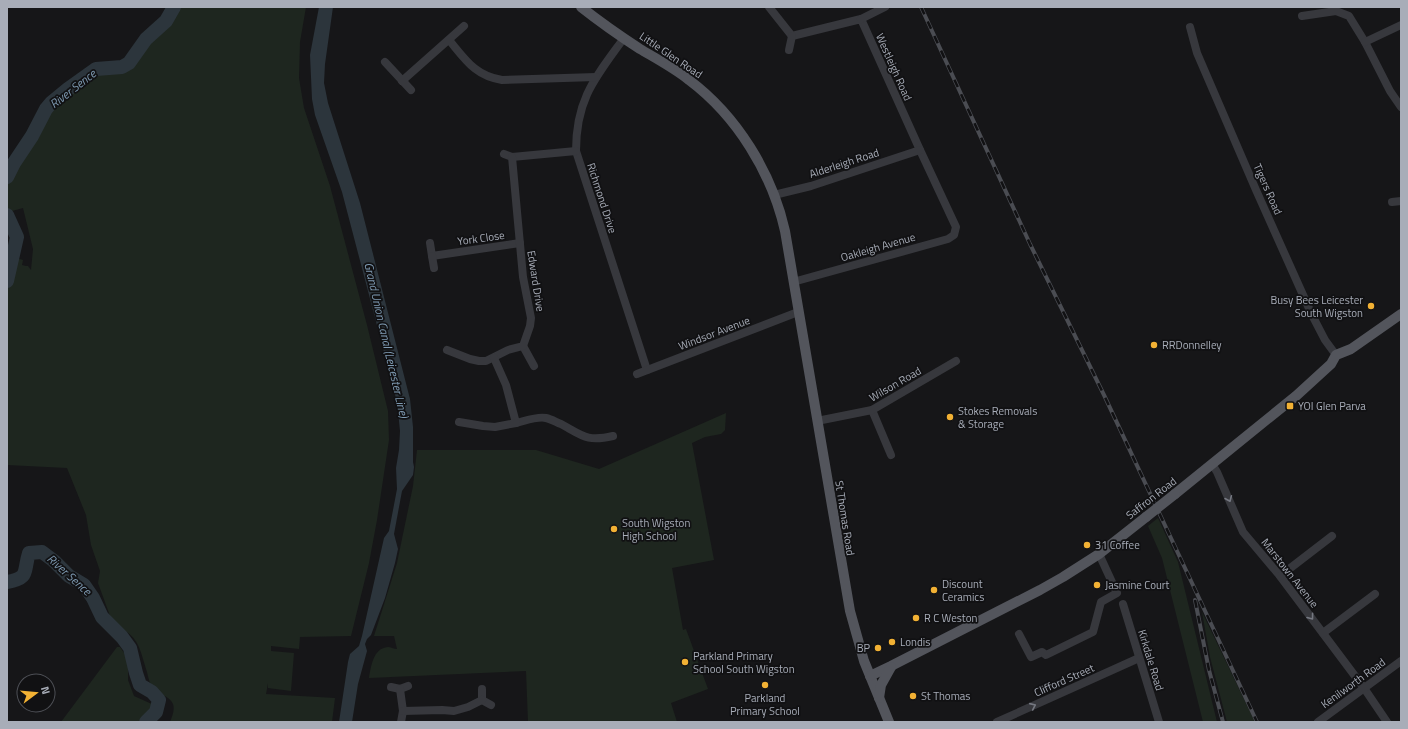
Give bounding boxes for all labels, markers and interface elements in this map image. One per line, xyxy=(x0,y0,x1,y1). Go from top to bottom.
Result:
street label: Little Glen Road xyxy=(636,28,706,82)
street label: Westleigh Road xyxy=(872,31,916,103)
water label: River Sence xyxy=(45,64,101,113)
street label: Alderleigh Road xyxy=(807,144,881,182)
street label: Richmond Drive xyxy=(583,161,621,236)
street label: Tigers Road xyxy=(1250,161,1286,217)
street label: York Close xyxy=(456,227,506,249)
street label: Oakleigh Avenue xyxy=(839,229,918,265)
street label: Edward Drive xyxy=(523,249,549,313)
water label: Grand Union Canal (Leicester Line) xyxy=(359,260,414,421)
place label: Busy Bees Leicester South Wigston xyxy=(1270,292,1363,321)
marker: Busy Bees Leicester South Wigston xyxy=(1366,301,1376,311)
street label: Windsor Avenue xyxy=(676,312,752,354)
place label: RRDonnelley xyxy=(1162,337,1222,353)
marker: RRDonnelley xyxy=(1149,340,1159,350)
street label: Wilson Road xyxy=(866,363,924,405)
place label: YOI Glen Parva xyxy=(1298,398,1366,414)
marker: YOI Glen Parva xyxy=(1285,401,1295,411)
place label: Stokes Removals & Storage xyxy=(958,403,1037,432)
marker: Stokes Removals & Storage xyxy=(945,412,955,422)
street label: Saffron Road xyxy=(1122,473,1180,523)
street label: St Thomas Road xyxy=(831,479,859,557)
one-way arrow xyxy=(1224,496,1232,503)
place label: South Wigston High School xyxy=(622,515,690,544)
marker: South Wigston High School xyxy=(609,524,619,534)
street label: Marstown Avenue xyxy=(1258,535,1323,612)
place label: 31 Coffee xyxy=(1095,537,1140,553)
marker: 31 Coffee xyxy=(1082,540,1092,550)
water label: River Sence xyxy=(43,549,97,601)
place label: Discount Ceramics xyxy=(942,576,984,605)
place label: Jasmine Court xyxy=(1105,577,1170,593)
marker: Jasmine Court xyxy=(1092,580,1102,590)
marker: Discount Ceramics xyxy=(929,585,939,595)
place label: R C Weston xyxy=(924,610,977,626)
one-way arrow xyxy=(1306,612,1313,619)
marker: R C Weston xyxy=(911,613,921,623)
street label: Kirkdale Road xyxy=(1134,627,1168,693)
place label: Londis xyxy=(900,634,930,650)
marker: Londis xyxy=(887,637,897,647)
place label: BP xyxy=(857,640,870,656)
marker: BP xyxy=(873,643,883,653)
place label: Parkland Primary School South Wigston xyxy=(693,648,795,677)
street label: Kenilworth Road xyxy=(1317,654,1389,712)
marker: Parkland Primary School South Wigston xyxy=(680,657,690,667)
street label: Clifford Street xyxy=(1031,660,1097,700)
north arrow xyxy=(16,673,56,713)
marker: Parkland Primary School xyxy=(760,680,770,690)
text: N xyxy=(37,684,54,696)
place label: St Thomas xyxy=(921,688,970,704)
place label: Parkland Primary School xyxy=(730,690,800,719)
marker: St Thomas xyxy=(908,691,918,701)
one-way arrow xyxy=(1028,703,1036,711)

